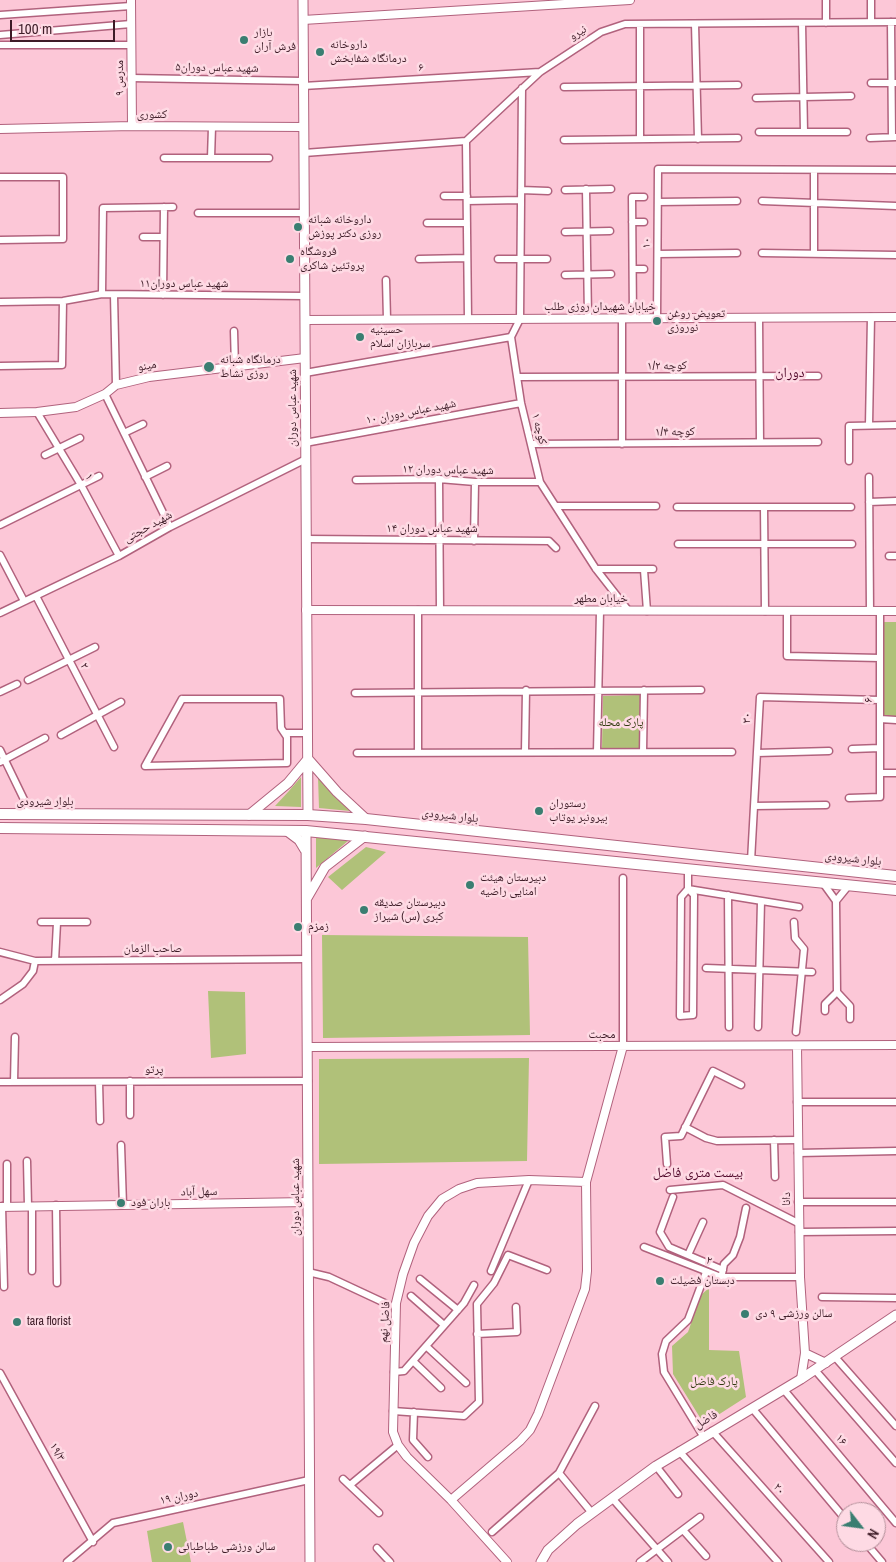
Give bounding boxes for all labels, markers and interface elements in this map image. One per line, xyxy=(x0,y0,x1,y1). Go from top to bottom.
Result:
scale bar xyxy=(12,10,118,42)
text: 100 m xyxy=(18,18,52,39)
street label: نیرو xyxy=(567,22,589,44)
place label: بازار فرش آران xyxy=(254,26,296,54)
marker: بازار فرش آران xyxy=(238,34,250,46)
place label: داروخانه درمانگاه شفابخش xyxy=(330,38,407,66)
marker: داروخانه درمانگاه شفابخش xyxy=(314,46,326,58)
street label: مدرس ۹ xyxy=(113,60,127,96)
street label: شهید عباس دوران۵ xyxy=(175,60,259,76)
street label: ۶ xyxy=(418,61,424,75)
street label: کشوری xyxy=(137,108,167,122)
place label: داروخانه شبانه روزی دکتر پوزش xyxy=(308,213,381,241)
marker: داروخانه شبانه روزی دکتر پوزش xyxy=(292,221,304,233)
street label: ۱۰ xyxy=(640,238,654,248)
place label: فروشگاه پروتئین شاکری xyxy=(300,245,364,273)
marker: فروشگاه پروتئین شاکری xyxy=(284,253,296,265)
street label: شهید عباس دوران۱۱ xyxy=(140,277,228,291)
street label: خیابان شهیدان روزی طلب xyxy=(544,300,656,314)
place label: تعویض روغن نوروزی xyxy=(667,307,725,335)
marker: تعویض روغن نوروزی xyxy=(651,315,663,327)
place label: حسینیه سربازان اسلام xyxy=(370,323,430,351)
marker: حسینیه سربازان اسلام xyxy=(354,331,366,343)
place label: درمانگاه شبانه روزی نشاط xyxy=(220,353,281,381)
street label: مینو xyxy=(136,357,158,375)
street label: کوچه ۱/۲ xyxy=(647,358,687,374)
marker: درمانگاه شبانه روزی نشاط xyxy=(202,360,216,374)
district label: دوران xyxy=(775,365,805,381)
street label: شهید عباس دوران xyxy=(286,369,300,447)
street label: شهید عباس دوران ۱۰ xyxy=(365,396,457,428)
street label: کوچه ۱ xyxy=(528,412,550,446)
street label: کوچه ۱/۴ xyxy=(655,424,695,440)
street label: شهید عباس دوران ۱۲ xyxy=(402,462,494,478)
street label: ۱ xyxy=(81,471,97,483)
street label: شهید حجتی xyxy=(121,508,175,546)
street label: شهید عباس دوران ۱۴ xyxy=(386,522,478,536)
street label: خیابان مطهر xyxy=(574,592,628,606)
street label: ۲ xyxy=(76,660,92,672)
street label: ۶ xyxy=(862,697,876,703)
street label: ۳۰ xyxy=(740,712,754,724)
park label: پارک محله xyxy=(598,716,644,730)
street label: بلوار شیرودی xyxy=(16,795,74,809)
place label: رستوران بیرونبر یوتاب xyxy=(549,797,608,825)
marker: رستوران بیرونبر یوتاب xyxy=(533,805,545,817)
street label: بلوار شیرودی xyxy=(421,806,479,826)
street label: بلوار شیرودی xyxy=(824,849,882,869)
place label: دبیرستان هیئت امنایی راضیه xyxy=(480,871,546,899)
marker: دبیرستان هیئت امنایی راضیه xyxy=(464,879,476,891)
place label: دبیرستان صدیقه کبری (س) شیراز xyxy=(374,896,446,924)
marker: دبیرستان صدیقه کبری (س) شیراز xyxy=(358,904,370,916)
place label: زمزم xyxy=(308,920,329,934)
marker: زمزم xyxy=(292,921,304,933)
street label: صاحب الزمان xyxy=(124,942,182,956)
street label: محبت xyxy=(589,1028,615,1042)
street label: پرتو xyxy=(145,1063,163,1077)
street label: شهید عباس دوران xyxy=(289,1158,303,1236)
district label: بیست متری فاضل xyxy=(653,1165,743,1181)
street label: سهل آباد xyxy=(181,1184,217,1200)
street label: دانا xyxy=(780,1192,794,1206)
place label: باران فود xyxy=(131,1196,170,1210)
marker: باران فود xyxy=(115,1197,127,1209)
street label: ۲ xyxy=(704,1253,714,1269)
place label: دبستان فضیلت xyxy=(670,1274,735,1288)
marker: دبستان فضیلت xyxy=(654,1275,666,1287)
street label: فاضل نهم xyxy=(376,1301,394,1343)
place label: سالن ورزشی ۹ دی xyxy=(755,1307,832,1321)
marker: سالن ورزشی ۹ دی xyxy=(739,1308,751,1320)
place label: tara florist xyxy=(27,1315,71,1329)
marker: tara florist xyxy=(11,1316,23,1328)
park label: پارک فاضل xyxy=(690,1375,738,1389)
street label: فاضل xyxy=(692,1407,720,1433)
street label: ۱۶ xyxy=(832,1431,850,1449)
street label: ۱۹/۳ xyxy=(46,1440,68,1464)
street label: ۲۰ xyxy=(770,1480,788,1498)
street label: دوران ۱۹ xyxy=(159,1486,199,1508)
north arrow xyxy=(836,1502,886,1552)
text: N xyxy=(863,1526,883,1542)
place label: سالن ورزشی طباطبائی xyxy=(178,1540,275,1554)
marker: سالن ورزشی طباطبائی xyxy=(162,1541,174,1553)

